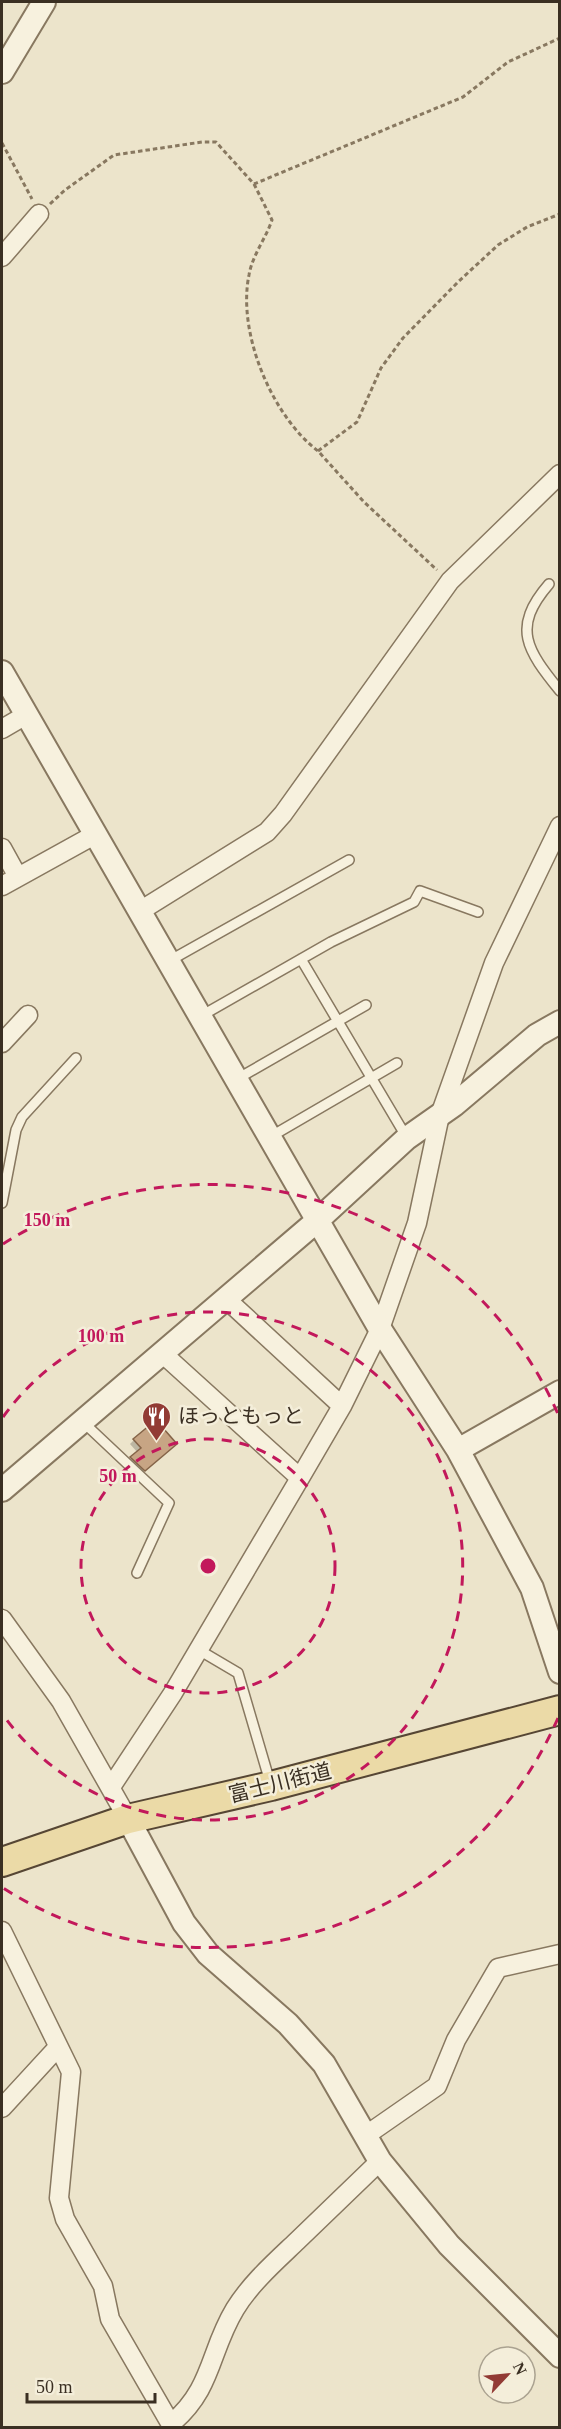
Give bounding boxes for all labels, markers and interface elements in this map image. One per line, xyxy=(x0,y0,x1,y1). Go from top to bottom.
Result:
text: 150 m xyxy=(24,1210,70,1230)
text: 100 m xyxy=(78,1326,124,1346)
restaurant icon: ほっともっと xyxy=(141,1400,173,1442)
place label: ほっともっと xyxy=(178,1404,304,1428)
text: 50 m xyxy=(99,1466,137,1486)
centre of rings xyxy=(198,1556,218,1576)
street label: 富士川街道 xyxy=(226,1759,334,1807)
north arrow xyxy=(477,2345,537,2405)
text: N xyxy=(510,2360,530,2378)
scale bar xyxy=(27,2366,154,2404)
text: 50 m xyxy=(36,2377,73,2397)

